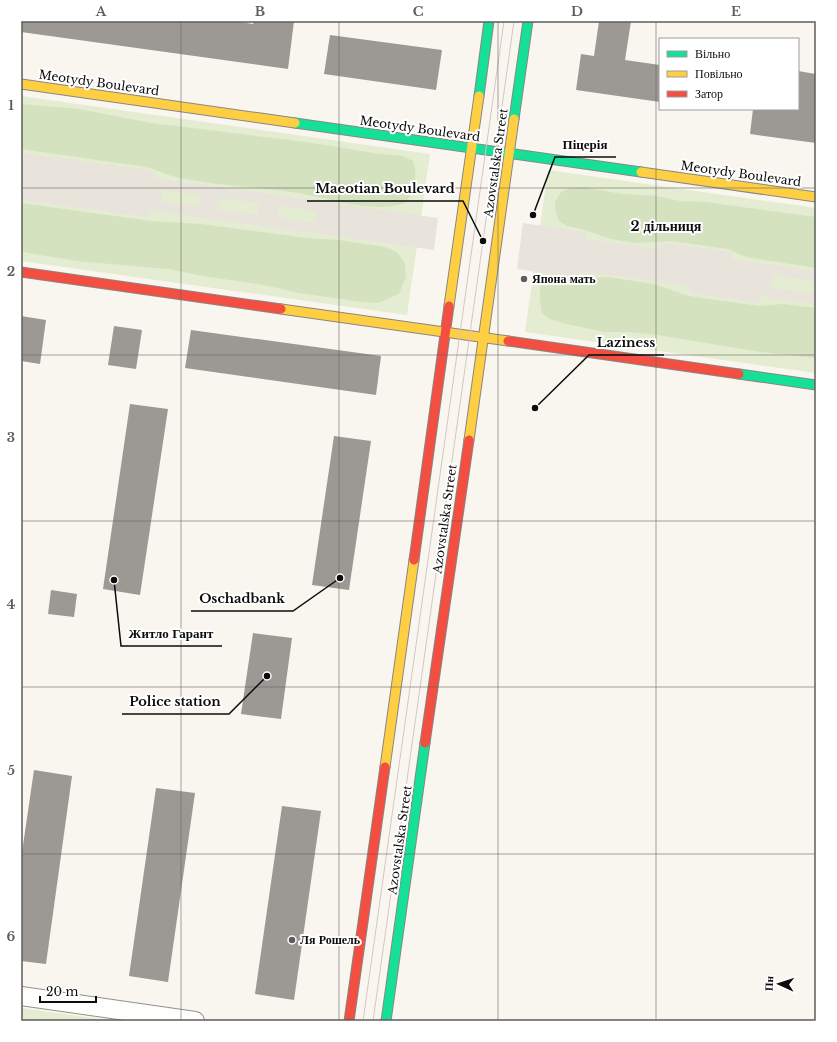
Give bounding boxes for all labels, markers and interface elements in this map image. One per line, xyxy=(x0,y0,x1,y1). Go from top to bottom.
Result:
text: A xyxy=(95,3,107,20)
text: B xyxy=(255,3,265,20)
text: C xyxy=(413,3,424,20)
text: D xyxy=(571,3,583,20)
text: E xyxy=(731,3,741,20)
legend xyxy=(659,38,799,110)
text: Вільно xyxy=(695,46,730,61)
text: Повільно xyxy=(695,66,743,81)
street label: Meotydy Boulevard xyxy=(38,67,160,98)
text: Затор xyxy=(695,86,723,101)
text: 1 xyxy=(8,97,14,114)
street label: Azovstalska Street xyxy=(480,107,511,220)
street label: Meotydy Boulevard xyxy=(359,113,481,144)
callout: Піцерія xyxy=(555,132,616,157)
text: Піцерія xyxy=(563,136,607,153)
street label: Meotydy Boulevard xyxy=(680,158,802,189)
callout: Maeotian Boulevard xyxy=(307,176,463,201)
text: Maeotian Boulevard xyxy=(315,180,455,197)
district label: 2 дільниця xyxy=(631,217,702,235)
text: 2 xyxy=(7,263,15,280)
place label: Япона мать xyxy=(532,271,596,286)
marker: Япона мать xyxy=(519,274,529,284)
callout: Laziness xyxy=(589,330,664,355)
text: Laziness xyxy=(597,334,655,351)
text: 3 xyxy=(7,429,15,446)
street label: Azovstalska Street xyxy=(429,463,460,576)
callout: Oschadbank xyxy=(191,586,293,611)
text: Oschadbank xyxy=(199,590,285,607)
text: 4 xyxy=(7,596,16,613)
callout: Житло Гарант xyxy=(121,621,222,646)
text: Житло Гарант xyxy=(129,625,214,642)
callout: Police station xyxy=(122,689,229,714)
text: Police station xyxy=(129,693,221,710)
text: 5 xyxy=(7,762,15,779)
street label: Azovstalska Street xyxy=(384,784,415,897)
text: 6 xyxy=(7,928,16,945)
place label: Ля Рошель xyxy=(300,932,361,947)
marker: Ля Рошель xyxy=(287,935,297,945)
north arrow xyxy=(759,964,799,1004)
text: Пн xyxy=(762,975,776,991)
scale bar xyxy=(40,978,96,1004)
text: 20 m xyxy=(46,984,78,999)

